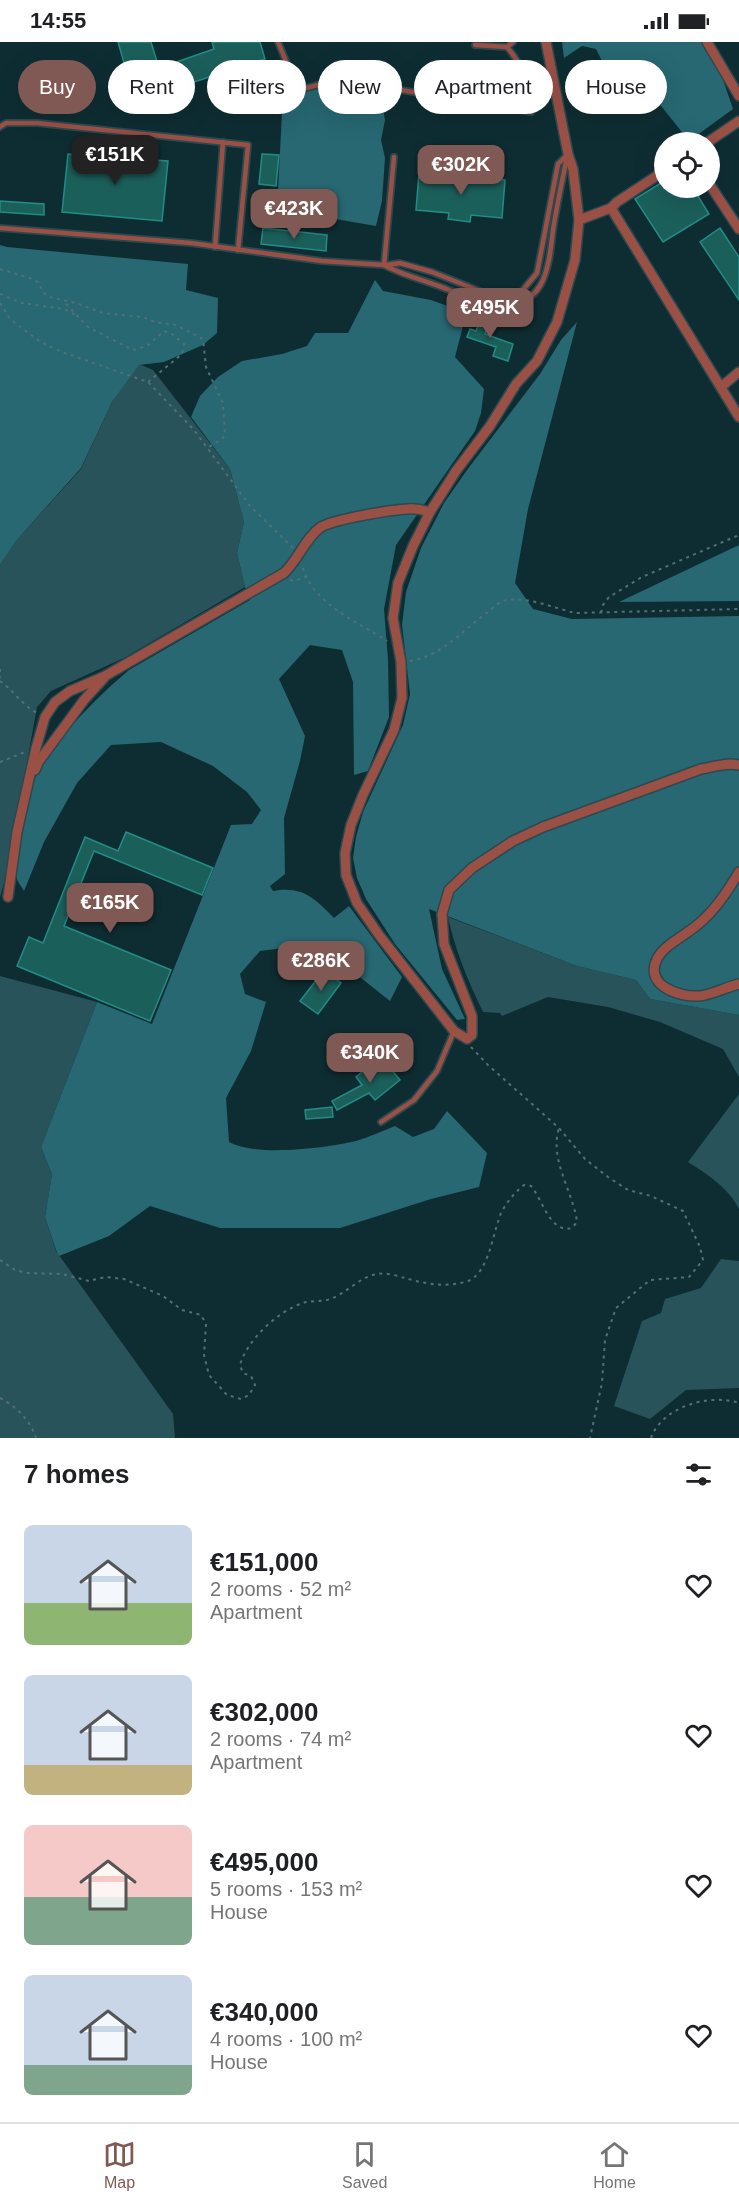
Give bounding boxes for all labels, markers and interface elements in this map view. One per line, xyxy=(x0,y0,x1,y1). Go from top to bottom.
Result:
text: 14:55 xyxy=(30,8,86,33)
chip: Buy xyxy=(18,60,96,114)
chip: Rent xyxy=(108,60,195,114)
chip: Filters xyxy=(207,60,306,114)
chip: New xyxy=(318,60,402,114)
chip: Apartment xyxy=(414,60,553,114)
chip: House xyxy=(565,60,667,114)
map controls xyxy=(654,132,720,198)
button: locate xyxy=(654,132,720,198)
pin: €151K xyxy=(73,135,157,186)
text: €151K xyxy=(86,143,144,165)
pin: €302K xyxy=(419,145,503,196)
text: €302K xyxy=(432,153,490,175)
pin: €423K xyxy=(252,189,336,240)
text: €423K xyxy=(265,197,323,219)
pin: €495K xyxy=(448,288,532,339)
text: €495K xyxy=(461,296,519,318)
pin: €165K xyxy=(68,883,152,934)
text: €165K xyxy=(81,891,139,913)
pin: €286K xyxy=(279,941,363,992)
text: €286K xyxy=(292,949,350,971)
pin: €340K xyxy=(328,1033,412,1084)
text: €340K xyxy=(341,1041,399,1063)
icon: filters xyxy=(682,1458,715,1491)
text: 7 homes xyxy=(24,1459,130,1489)
text: €151,000 xyxy=(210,1547,318,1577)
icon: home xyxy=(72,1549,144,1621)
icon: heart xyxy=(682,1569,715,1602)
text: 2 rooms · 52 m² xyxy=(210,1578,351,1600)
text: Apartment xyxy=(210,1601,302,1623)
text: €302,000 xyxy=(210,1697,318,1727)
icon: home xyxy=(72,1699,144,1771)
icon: heart xyxy=(682,1719,715,1752)
text: 2 rooms · 74 m² xyxy=(210,1728,351,1750)
text: Apartment xyxy=(210,1751,302,1773)
text: €495,000 xyxy=(210,1847,318,1877)
icon: home xyxy=(72,1849,144,1921)
icon: heart xyxy=(682,1869,715,1902)
text: 5 rooms · 153 m² xyxy=(210,1878,362,1900)
text: House xyxy=(210,1901,268,1923)
text: €340,000 xyxy=(210,1997,318,2027)
icon: home xyxy=(72,1999,144,2071)
icon: heart xyxy=(682,2019,715,2052)
text: 4 rooms · 100 m² xyxy=(210,2028,362,2050)
text: House xyxy=(210,2051,268,2073)
tab: Map xyxy=(103,2138,136,2192)
tab: Saved xyxy=(342,2138,387,2192)
tab: Home xyxy=(593,2138,636,2192)

